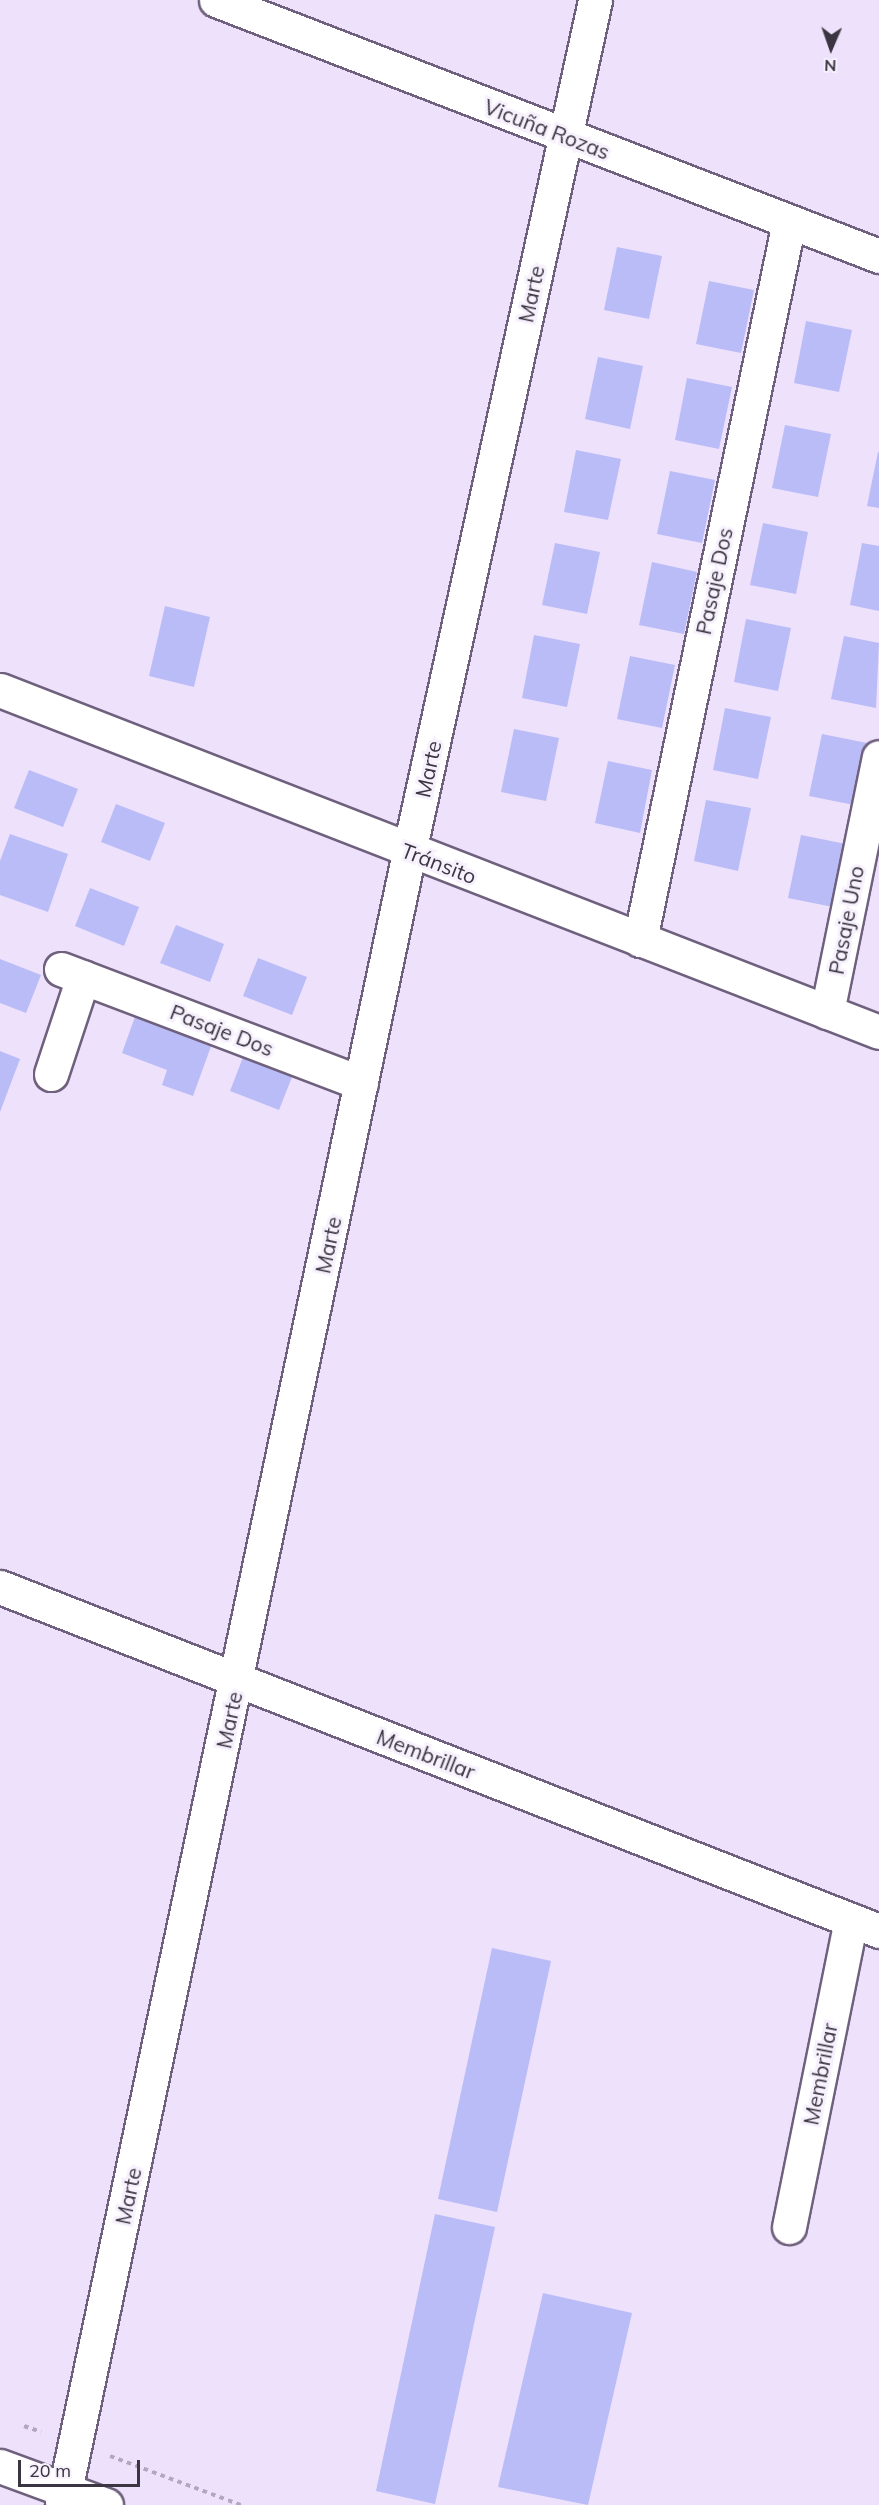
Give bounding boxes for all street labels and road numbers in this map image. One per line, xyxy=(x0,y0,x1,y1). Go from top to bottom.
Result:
street label: Vicuña Rozas xyxy=(481,93,613,165)
street label: Marte xyxy=(513,263,549,325)
street label: Pasaje Dos xyxy=(690,525,738,637)
street label: Marte xyxy=(410,738,446,800)
street label: Tránsito xyxy=(398,837,480,889)
street label: Pasaje Uno xyxy=(823,863,869,977)
street label: Pasaje Dos xyxy=(167,999,277,1061)
street label: Marte xyxy=(310,1214,346,1276)
street label: Marte xyxy=(211,1689,247,1751)
street label: Membrillar xyxy=(373,1724,479,1784)
street label: Membrillar xyxy=(798,2021,842,2127)
street label: Marte xyxy=(110,2165,146,2227)

